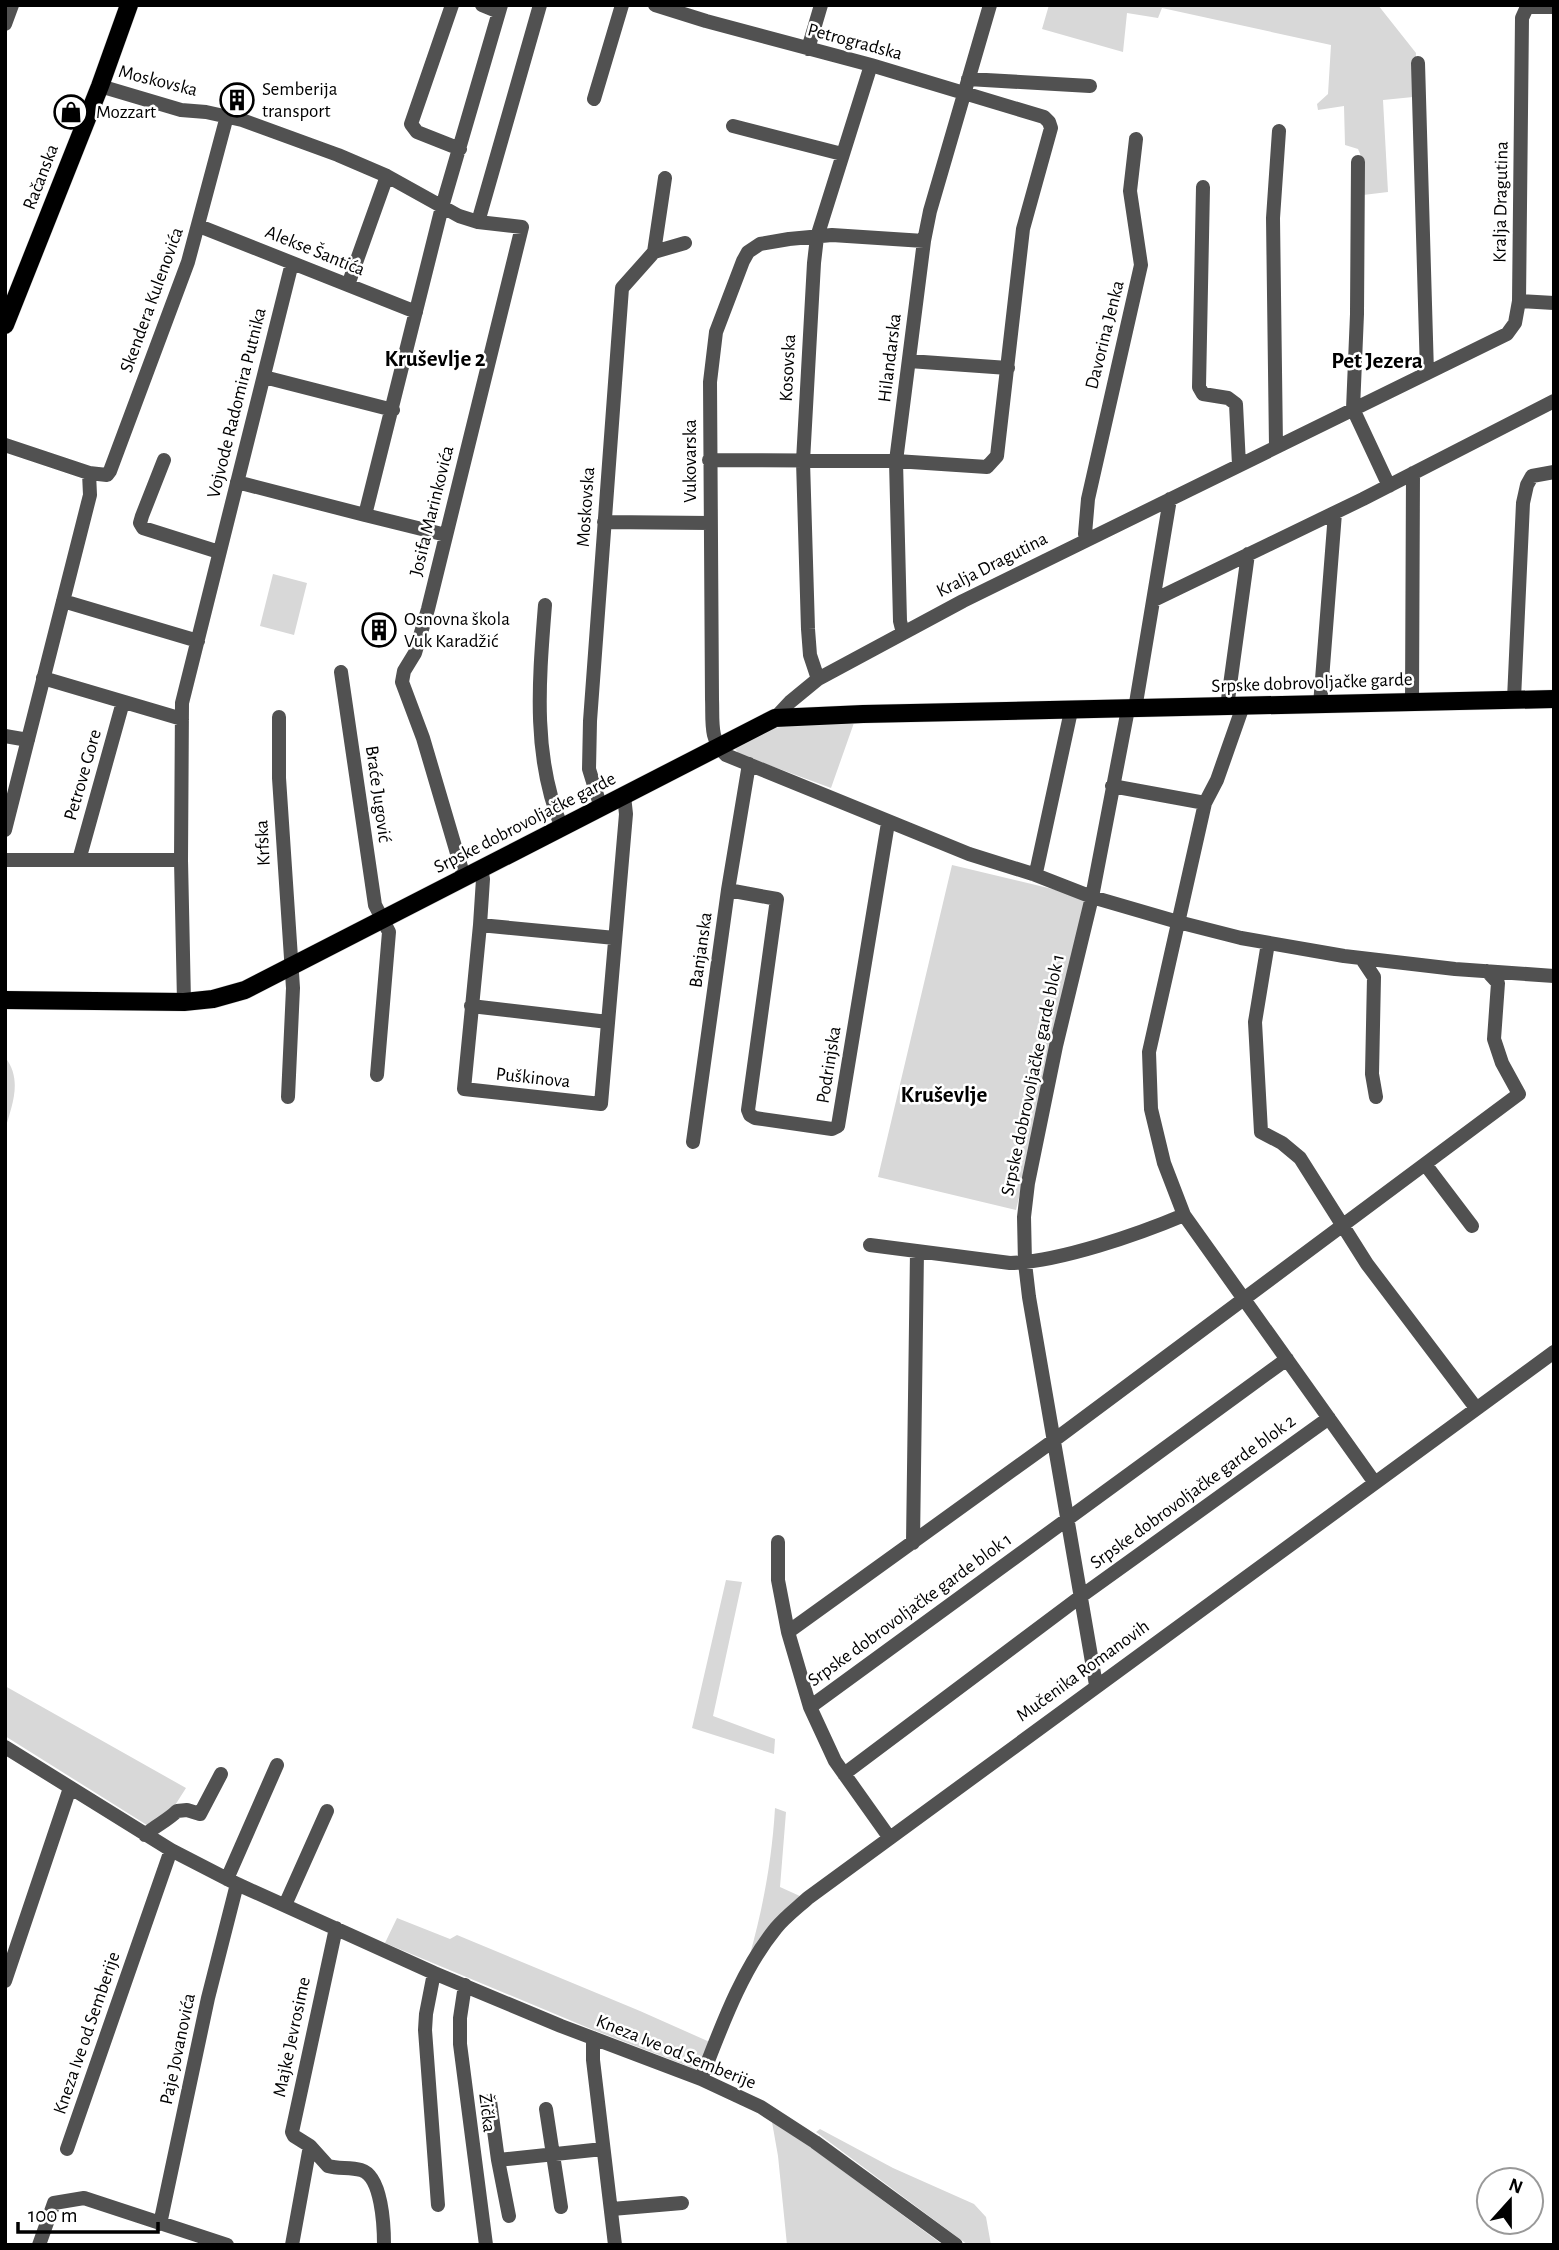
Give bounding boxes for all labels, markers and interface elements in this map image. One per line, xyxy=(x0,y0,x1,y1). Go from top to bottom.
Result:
street label: Petrogradska xyxy=(806,20,905,64)
street label: Moskovska xyxy=(117,62,200,100)
place label: Semberija transport xyxy=(262,80,338,121)
building icon: Semberija transport xyxy=(218,81,256,119)
shop icon: Mozzart xyxy=(52,93,90,131)
place label: Mozzart xyxy=(96,103,156,122)
street label: Račanska xyxy=(20,141,62,212)
street label: Kralja Dragutina xyxy=(1490,141,1512,263)
street label: Alekse Šantića xyxy=(262,221,368,280)
street label: Skendera Kulenovića xyxy=(117,225,187,375)
street label: Davorina Jenka xyxy=(1082,278,1128,391)
street label: Vojvode Radomira Putnika xyxy=(204,306,270,500)
street label: Hilandarska xyxy=(875,312,905,403)
street label: Kosovska xyxy=(777,334,799,402)
district label: Kruševlje 2 xyxy=(384,348,486,371)
district label: Pet Jezera xyxy=(1331,350,1423,373)
street label: Vukovarska xyxy=(681,419,700,503)
street label: Josifa Marinkovića xyxy=(407,444,457,578)
street label: Moskovska xyxy=(574,466,598,548)
street label: Kralja Dragutina xyxy=(933,529,1051,601)
place label: Osnovna škola Vuk Karadžić xyxy=(404,610,510,651)
building icon: Osnovna škola Vuk Karadžić xyxy=(360,611,398,649)
street label: Srpske dobrovoljačke garde xyxy=(1211,670,1413,696)
street label: Petrove Gore xyxy=(61,727,105,823)
street label: Braće Jugović xyxy=(362,744,394,844)
street label: Srpske dobrovoljačke garde xyxy=(431,769,619,877)
street label: Krfska xyxy=(252,819,274,867)
street label: Banjanska xyxy=(686,911,716,989)
street label: Srpske dobrovoljačke garde blok 1 xyxy=(998,952,1068,1198)
street label: Podrinjska xyxy=(814,1025,845,1105)
street label: Puškinova xyxy=(495,1065,571,1091)
district label: Kruševlje xyxy=(901,1084,988,1107)
street label: Srpske dobrovoljačke garde blok 2 xyxy=(1087,1411,1299,1573)
street label: Srpske dobrovoljačke garde blok 1 xyxy=(805,1530,1015,1690)
street label: Mučenika Romanovih xyxy=(1013,1617,1153,1725)
street label: Kneza Ive od Semberije xyxy=(50,1949,124,2117)
street label: Majke Jevrosime xyxy=(270,1975,314,2099)
street label: Paje Jovanovića xyxy=(157,1991,199,2106)
street label: Kneza Ive od Semberije xyxy=(593,2011,759,2093)
street label: Žička xyxy=(475,2092,501,2134)
north arrow xyxy=(1475,2166,1545,2236)
text: N xyxy=(1506,2175,1525,2198)
scale bar xyxy=(18,2190,158,2234)
text: 100 m xyxy=(28,2205,78,2226)

